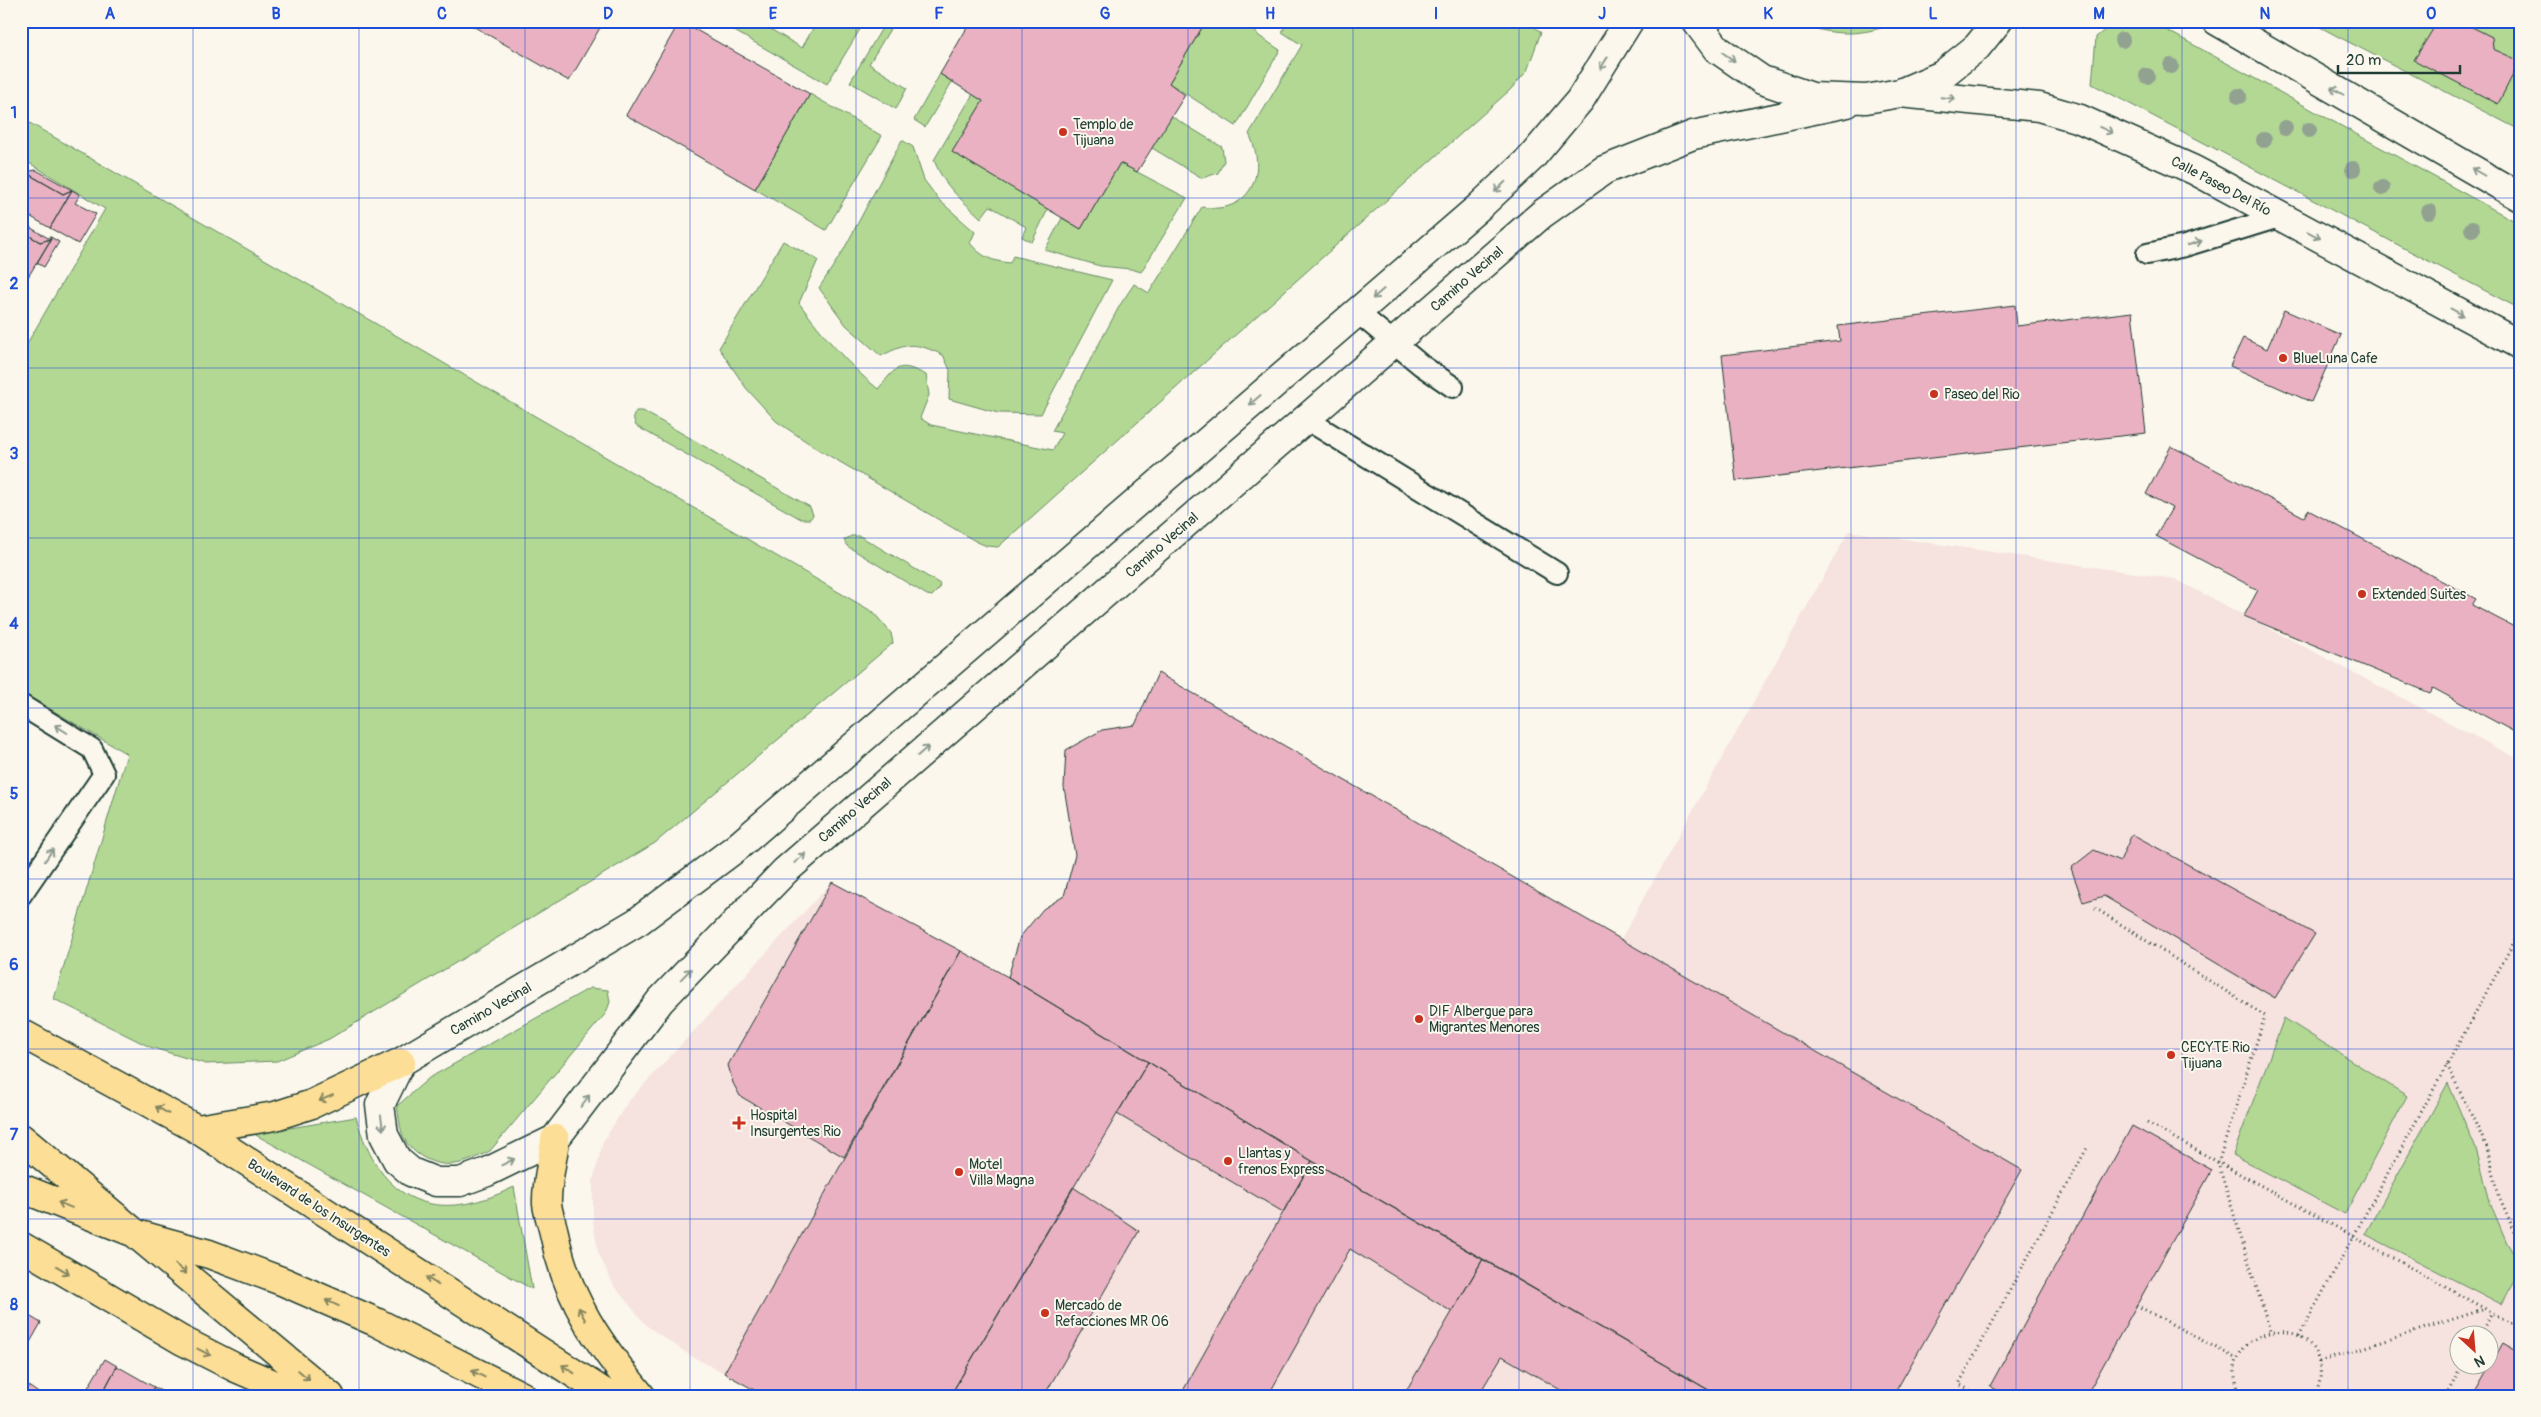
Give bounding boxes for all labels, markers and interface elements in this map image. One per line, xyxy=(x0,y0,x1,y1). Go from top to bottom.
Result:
text: A xyxy=(105,4,116,24)
text: B xyxy=(271,4,281,24)
text: C xyxy=(437,4,447,24)
text: D xyxy=(603,4,613,24)
text: E xyxy=(769,4,778,24)
text: F xyxy=(934,4,944,24)
text: G xyxy=(1100,4,1111,24)
text: H xyxy=(1265,4,1275,24)
text: I xyxy=(1434,4,1438,24)
text: J xyxy=(1598,4,1606,24)
text: K xyxy=(1763,4,1773,24)
text: L xyxy=(1928,4,1938,24)
text: M xyxy=(2093,4,2105,24)
text: N xyxy=(2260,4,2271,24)
text: O xyxy=(2426,4,2436,24)
scale bar xyxy=(2338,42,2461,74)
text: 20 m xyxy=(2346,51,2381,70)
one-way arrow xyxy=(1722,52,1736,62)
one-way arrow xyxy=(1598,55,1608,69)
one-way arrow xyxy=(2330,85,2345,95)
one-way arrow xyxy=(1940,93,1956,103)
text: 1 xyxy=(11,103,17,123)
place label: Templo de Tijuana xyxy=(1073,116,1134,149)
marker: Templo de Tijuana xyxy=(1057,126,1069,138)
one-way arrow xyxy=(2098,126,2113,136)
street label: Calle Paseo Del Río xyxy=(2168,152,2274,220)
one-way arrow xyxy=(2471,167,2485,177)
one-way arrow xyxy=(1494,181,1506,193)
one-way arrow xyxy=(2306,231,2321,240)
one-way arrow xyxy=(2187,238,2202,247)
street label: Camino Vecinal xyxy=(1427,243,1507,315)
text: 2 xyxy=(10,274,19,294)
one-way arrow xyxy=(1372,288,1385,299)
one-way arrow xyxy=(2449,308,2464,317)
place label: BlueLuna Cafe xyxy=(2293,350,2378,367)
marker: BlueLuna Cafe xyxy=(2277,352,2289,364)
place label: Paseo del Rio xyxy=(1944,386,2020,403)
marker: Paseo del Rio xyxy=(1928,388,1940,400)
one-way arrow xyxy=(1248,394,1261,406)
text: 3 xyxy=(10,444,19,464)
street label: Camino Vecinal xyxy=(1122,509,1202,581)
place label: Extended Suites xyxy=(2372,586,2467,603)
marker: Extended Suites xyxy=(2356,588,2368,600)
text: 4 xyxy=(9,614,19,634)
one-way arrow xyxy=(54,724,68,734)
one-way arrow xyxy=(916,746,929,757)
street label: Camino Vecinal xyxy=(815,774,895,846)
text: 5 xyxy=(10,784,19,804)
one-way arrow xyxy=(44,848,54,862)
one-way arrow xyxy=(793,852,806,864)
text: 6 xyxy=(9,955,19,975)
one-way arrow xyxy=(680,968,692,980)
street label: Camino Vecinal xyxy=(447,979,535,1039)
place label: DIF Albergue para Migrantes Menores xyxy=(1429,1003,1540,1036)
marker: DIF Albergue para Migrantes Menores xyxy=(1413,1013,1425,1025)
place label: CECYTE Rio Tijuana xyxy=(2181,1039,2250,1072)
marker: CECYTE Rio Tijuana xyxy=(2165,1049,2177,1061)
one-way arrow xyxy=(319,1094,334,1103)
one-way arrow xyxy=(579,1094,590,1107)
one-way arrow xyxy=(154,1105,169,1115)
place label: Hospital Insurgentes Rio xyxy=(750,1107,841,1140)
one-way arrow xyxy=(377,1114,387,1130)
marker: Hospital Insurgentes Rio xyxy=(732,1116,746,1130)
text: 7 xyxy=(10,1125,19,1145)
place label: Llantas y frenos Express xyxy=(1238,1145,1325,1178)
street label: Boulevard de los Insurgentes xyxy=(244,1155,394,1261)
marker: Llantas y frenos Express xyxy=(1222,1155,1234,1167)
place label: Motel Villa Magna xyxy=(969,1156,1034,1189)
one-way arrow xyxy=(500,1157,515,1166)
marker: Motel Villa Magna xyxy=(953,1166,965,1178)
one-way arrow xyxy=(57,1200,73,1209)
one-way arrow xyxy=(174,1264,187,1275)
one-way arrow xyxy=(56,1266,70,1276)
one-way arrow xyxy=(425,1276,439,1286)
text: 8 xyxy=(10,1295,18,1315)
one-way arrow xyxy=(325,1297,340,1307)
place label: Mercado de Refacciones MR 06 xyxy=(1055,1297,1169,1330)
one-way arrow xyxy=(577,1306,587,1321)
marker: Mercado de Refacciones MR 06 xyxy=(1039,1307,1051,1319)
north arrow xyxy=(2448,1324,2498,1374)
one-way arrow xyxy=(196,1347,211,1357)
text: N xyxy=(2471,1352,2487,1371)
one-way arrow xyxy=(562,1364,576,1374)
one-way arrow xyxy=(298,1369,311,1380)
one-way arrow xyxy=(471,1369,486,1378)

